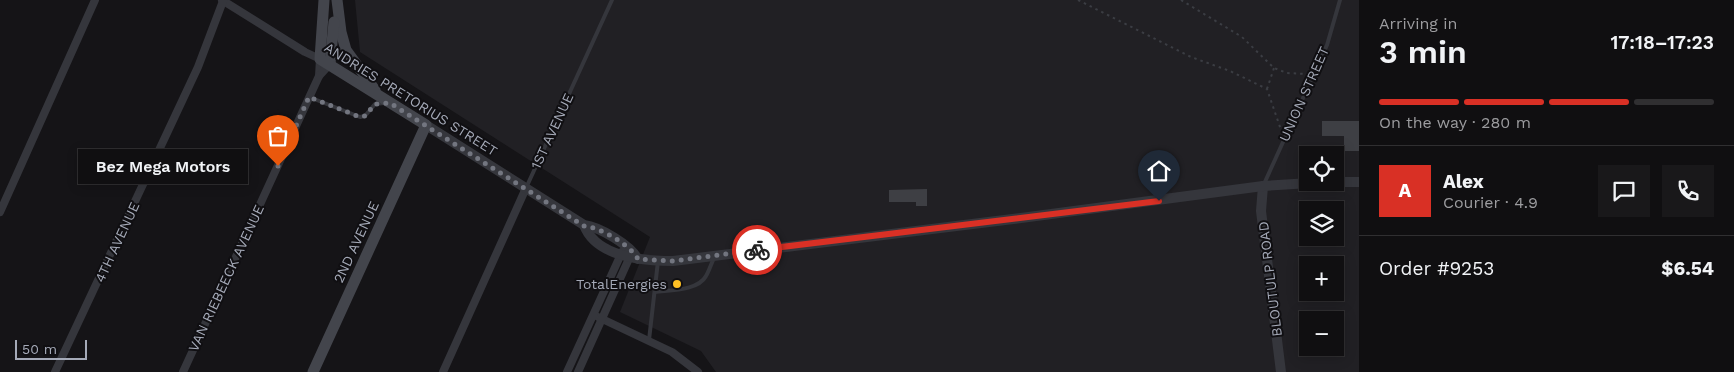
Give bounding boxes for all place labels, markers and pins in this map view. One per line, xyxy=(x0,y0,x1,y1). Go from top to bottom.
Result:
pin xyxy=(257,115,299,166)
callout: Bez Mega Motors xyxy=(78,148,248,184)
pin xyxy=(1138,150,1180,201)
place label: TotalEnergies xyxy=(576,276,667,292)
marker: TotalEnergies xyxy=(671,278,683,290)

